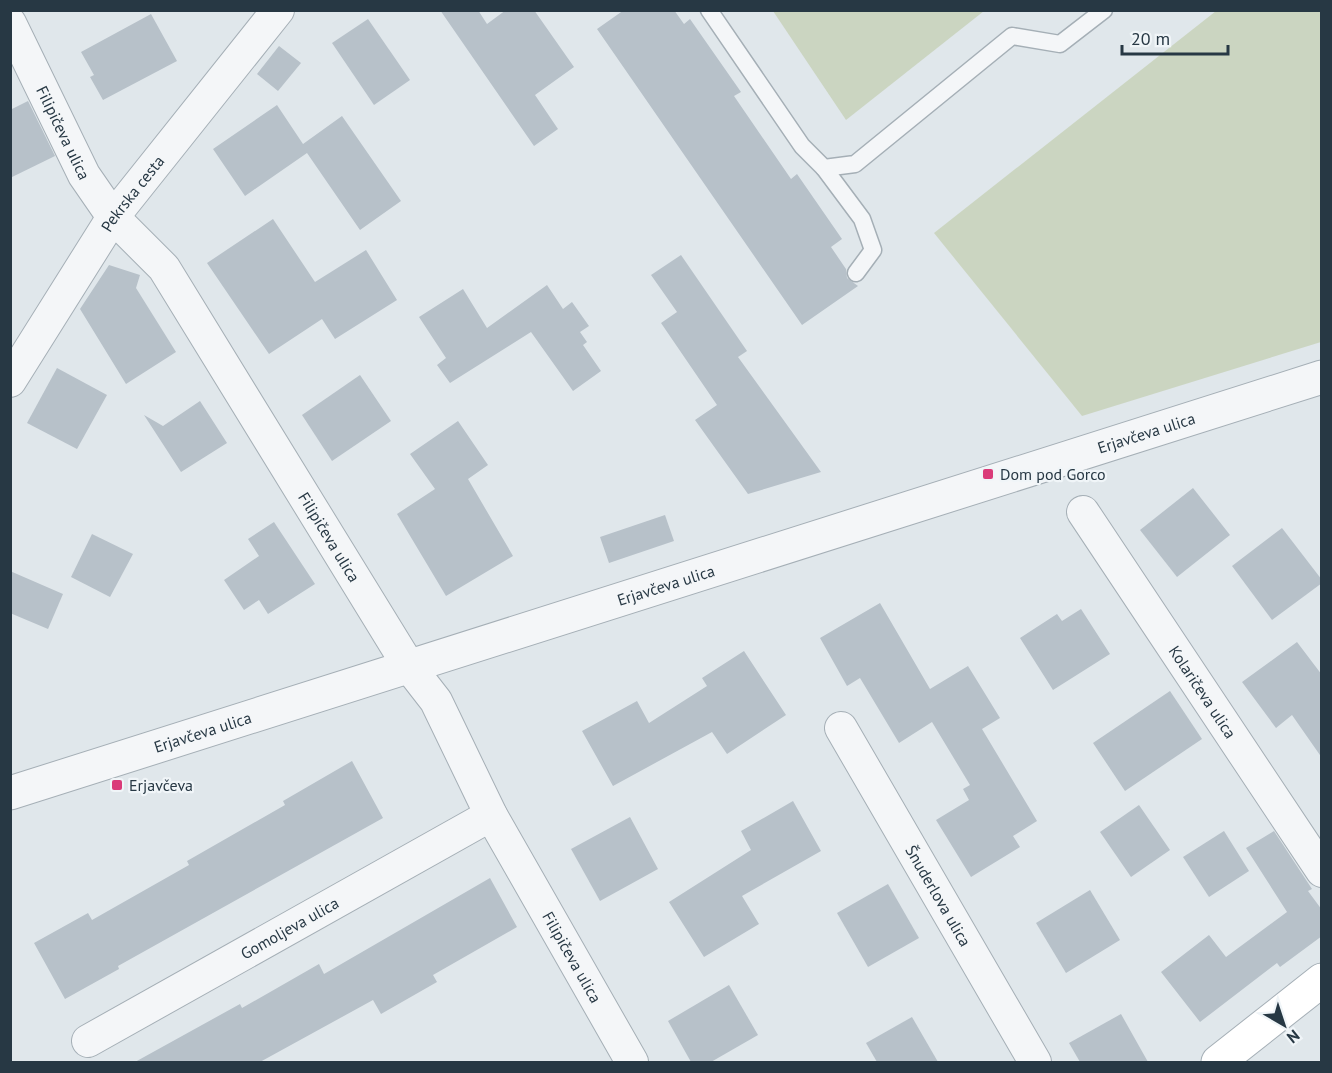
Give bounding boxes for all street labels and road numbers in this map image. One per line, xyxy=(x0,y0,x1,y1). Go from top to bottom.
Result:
street label: Filipičeva ulica xyxy=(32,83,95,183)
street label: Pekrska cesta xyxy=(96,151,168,235)
street label: Erjavčeva ulica xyxy=(1095,408,1197,458)
street label: Filipičeva ulica xyxy=(294,488,365,586)
street label: Erjavčeva ulica xyxy=(615,560,717,610)
street label: Kolaričeva ulica xyxy=(1165,642,1241,742)
street label: Erjavčeva ulica xyxy=(151,707,254,757)
street label: Šnuderlova ulica xyxy=(901,841,976,950)
street label: Gomoljeva ulica xyxy=(237,893,342,963)
street label: Filipičeva ulica xyxy=(538,908,606,1006)

